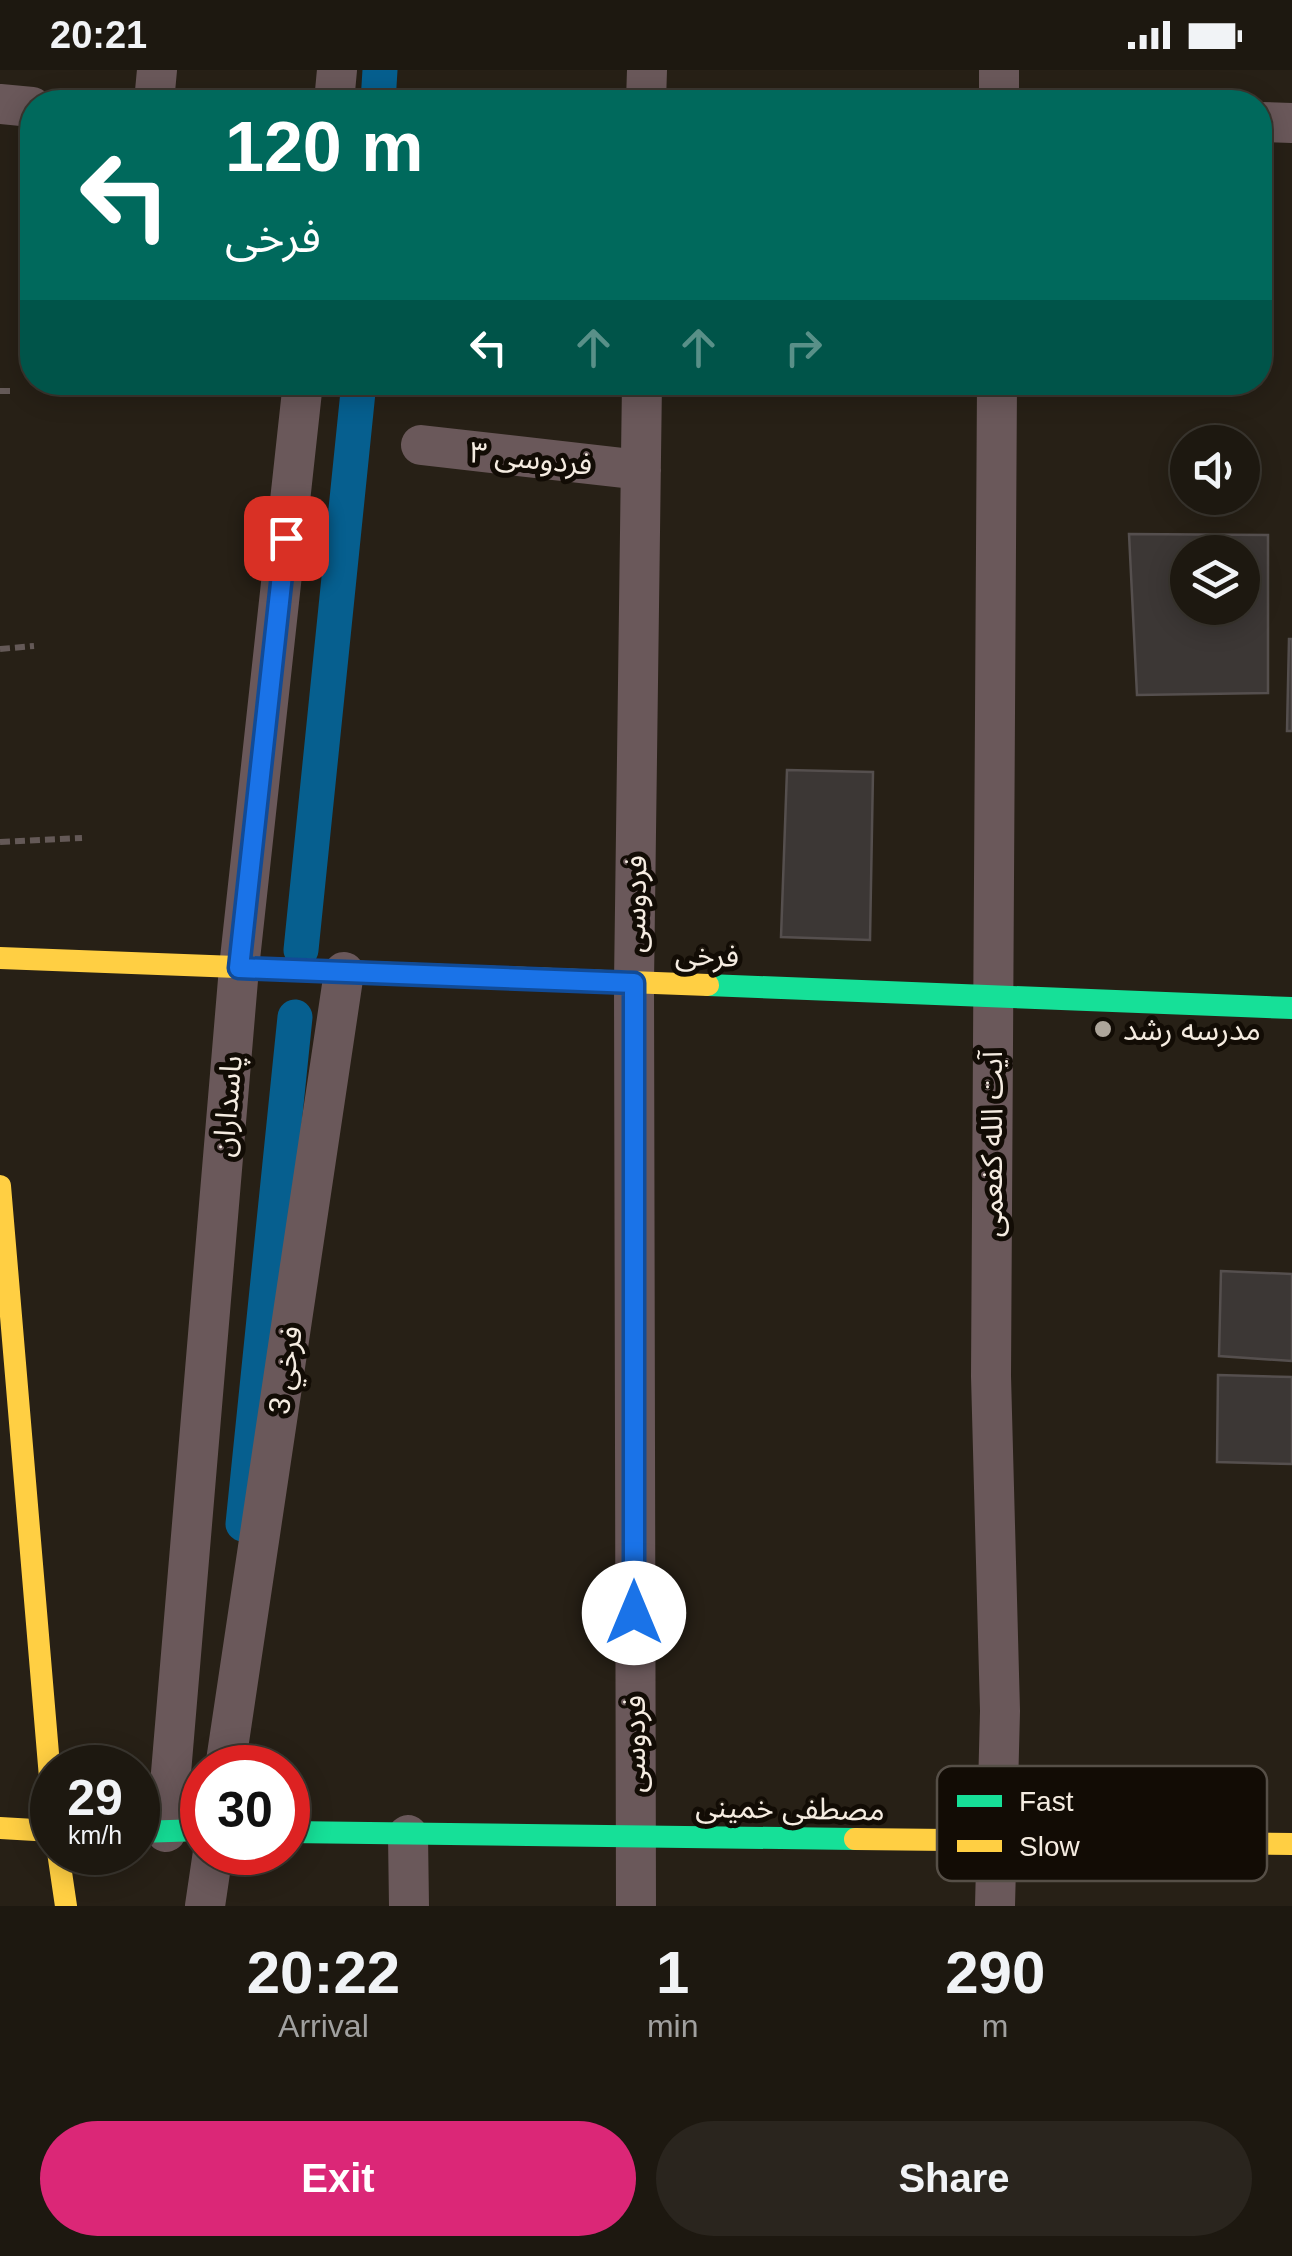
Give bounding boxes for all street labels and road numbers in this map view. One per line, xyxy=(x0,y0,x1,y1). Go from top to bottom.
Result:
street label: فردوسی ۳ xyxy=(468,435,594,482)
street label: فردوسی xyxy=(618,855,653,953)
street label: فرخی xyxy=(674,937,739,974)
street label: آیت الله کفعمی xyxy=(975,1050,1009,1237)
street label: پاسداران xyxy=(206,1054,251,1159)
street label: فرخي 3 xyxy=(262,1324,315,1418)
street label: فردوسی xyxy=(618,1695,652,1793)
street label: مصطفی خمینی xyxy=(695,1790,885,1827)

